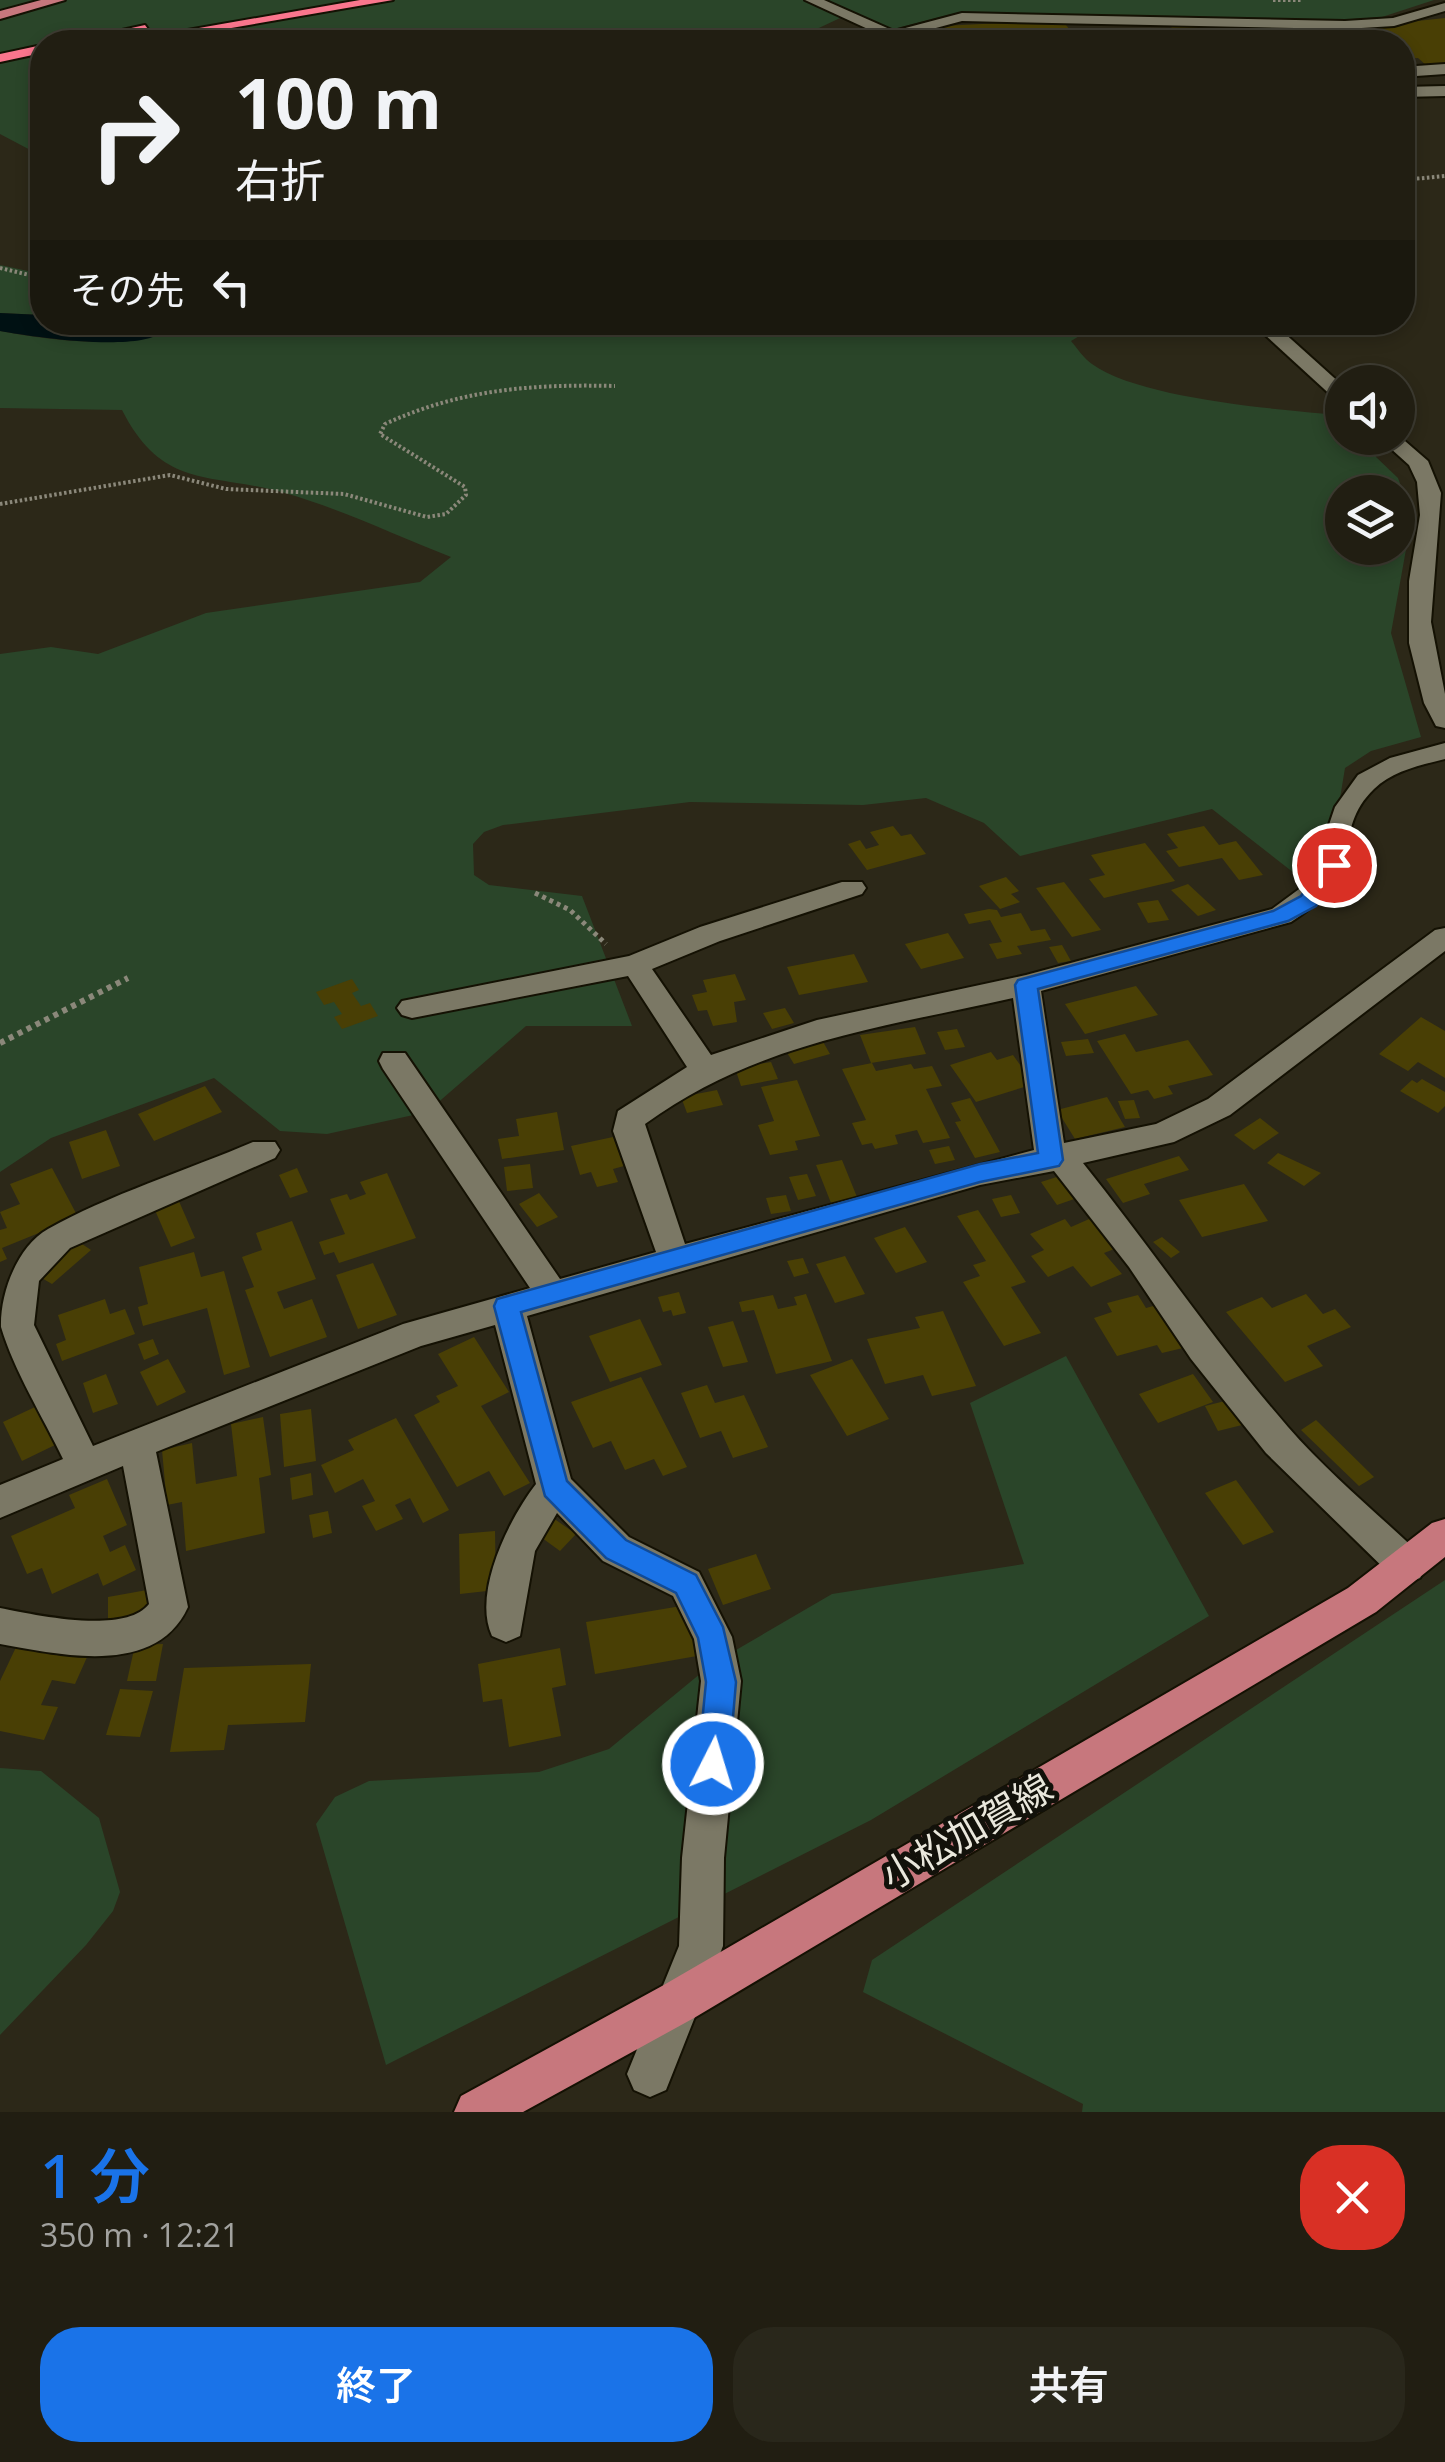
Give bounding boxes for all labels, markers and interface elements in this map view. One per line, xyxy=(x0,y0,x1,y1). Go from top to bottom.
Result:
text: 100 m xyxy=(235,54,442,150)
icon: right xyxy=(70,70,200,200)
text: 右折 xyxy=(235,149,325,210)
icon: left xyxy=(204,260,259,315)
text: その先 xyxy=(70,263,184,315)
map controls xyxy=(1325,365,1415,565)
button: sound xyxy=(1325,365,1415,455)
button: layers xyxy=(1325,475,1415,565)
pin xyxy=(1292,823,1377,908)
icon: arrive xyxy=(1307,838,1362,893)
position arrow xyxy=(661,1712,765,1816)
street label: 小松加賀線 xyxy=(871,1760,1061,1900)
text: 1 分 xyxy=(40,2134,150,2216)
button: close xyxy=(1300,2145,1405,2250)
text: 350 m · 12:21 xyxy=(40,2213,239,2256)
button: 終了 xyxy=(40,2327,713,2442)
button: 共有 xyxy=(733,2327,1405,2442)

